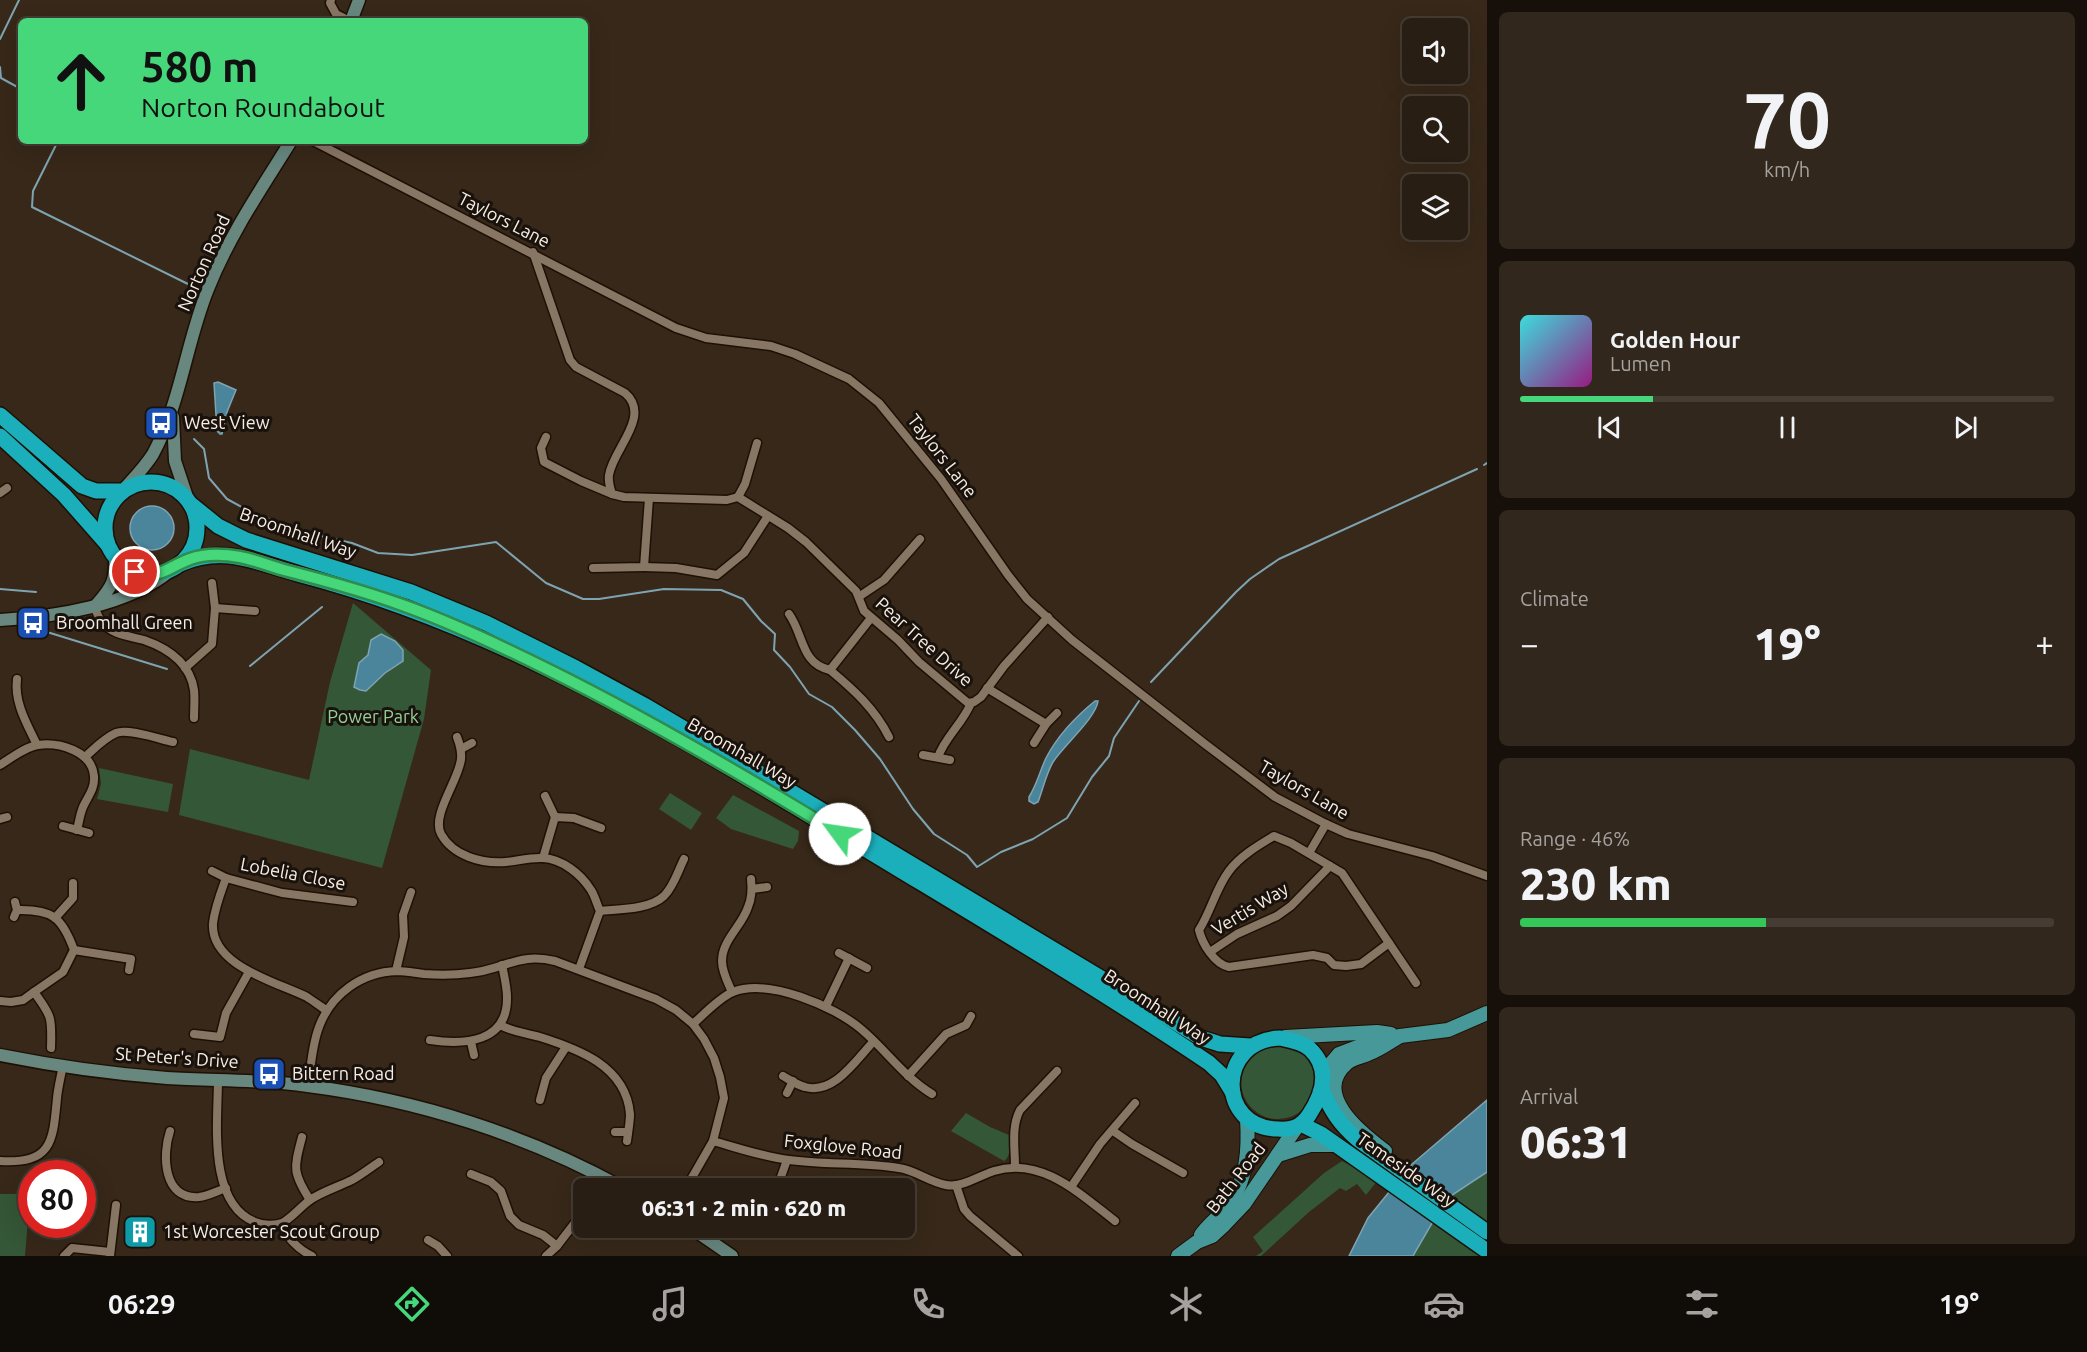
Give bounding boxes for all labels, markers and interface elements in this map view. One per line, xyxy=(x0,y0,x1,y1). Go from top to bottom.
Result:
map controls xyxy=(1402,18,1468,240)
button: sound xyxy=(1402,18,1468,84)
icon: ahead xyxy=(42,42,120,120)
text: 580 m xyxy=(141,43,258,90)
text: 70 xyxy=(1743,75,1831,163)
text: Norton Roundabout xyxy=(141,92,385,122)
button: search xyxy=(1402,96,1468,162)
text: km/h xyxy=(1764,158,1810,181)
button: layers xyxy=(1402,174,1468,240)
street label: Taylors Lane xyxy=(455,188,553,251)
street label: Norton Road xyxy=(173,211,233,314)
text: Golden Hour xyxy=(1610,327,1740,352)
text: Lumen xyxy=(1610,352,1671,375)
bus stop icon: West View xyxy=(143,405,179,441)
street label: Taylors Lane xyxy=(904,410,981,501)
icon: previous xyxy=(1593,411,1626,444)
icon: pause xyxy=(1771,411,1804,444)
icon: next xyxy=(1949,411,1982,444)
place label: West View xyxy=(184,412,270,432)
street label: Broomhall Way xyxy=(237,503,360,561)
pin xyxy=(109,546,160,597)
icon: arrive xyxy=(118,555,151,588)
text: Climate xyxy=(1520,587,1589,610)
street label: Pear Tree Drive xyxy=(872,593,977,690)
bus stop icon: Broomhall Green xyxy=(15,605,51,641)
place label: Broomhall Green xyxy=(56,612,193,632)
text: 19° xyxy=(1753,618,1821,669)
text: − xyxy=(1520,625,1539,662)
text: + xyxy=(2035,625,2054,662)
park label: Power Park xyxy=(327,706,419,726)
street label: Broomhall Way xyxy=(685,713,801,791)
street label: Taylors Lane xyxy=(1256,756,1353,823)
position arrow xyxy=(808,802,872,866)
text: Range · 46% xyxy=(1520,827,1630,850)
street label: Lobelia Close xyxy=(239,853,347,893)
text: 230 km xyxy=(1520,858,1672,909)
street label: Vertis Way xyxy=(1208,877,1291,939)
street label: Broomhall Way xyxy=(1101,965,1214,1048)
street label: St Peter's Drive xyxy=(115,1043,239,1071)
bus stop icon: Bittern Road xyxy=(251,1056,287,1092)
place label: Bittern Road xyxy=(292,1063,395,1083)
text: Arrival xyxy=(1520,1085,1578,1108)
text: 06:31 xyxy=(1520,1116,1633,1167)
street label: Temeside Way xyxy=(1354,1128,1460,1211)
street label: Foxglove Road xyxy=(783,1130,903,1162)
street label: Bath Road xyxy=(1202,1138,1269,1217)
speed limit sign: 80 xyxy=(18,1160,96,1238)
text: 06:31 · 2 min · 620 m xyxy=(642,1195,846,1220)
building icon: 1st Worcester Scout Group xyxy=(122,1214,158,1250)
place label: 1st Worcester Scout Group xyxy=(163,1221,380,1241)
icon: directions xyxy=(391,1283,433,1325)
icon: music xyxy=(649,1283,691,1325)
icon: phone xyxy=(907,1283,949,1325)
icon: climate xyxy=(1165,1283,1207,1325)
icon: car xyxy=(1423,1283,1465,1325)
icon: filters xyxy=(1681,1283,1723,1325)
text: 06:29 xyxy=(108,1289,176,1319)
text: 19° xyxy=(1939,1289,1979,1319)

